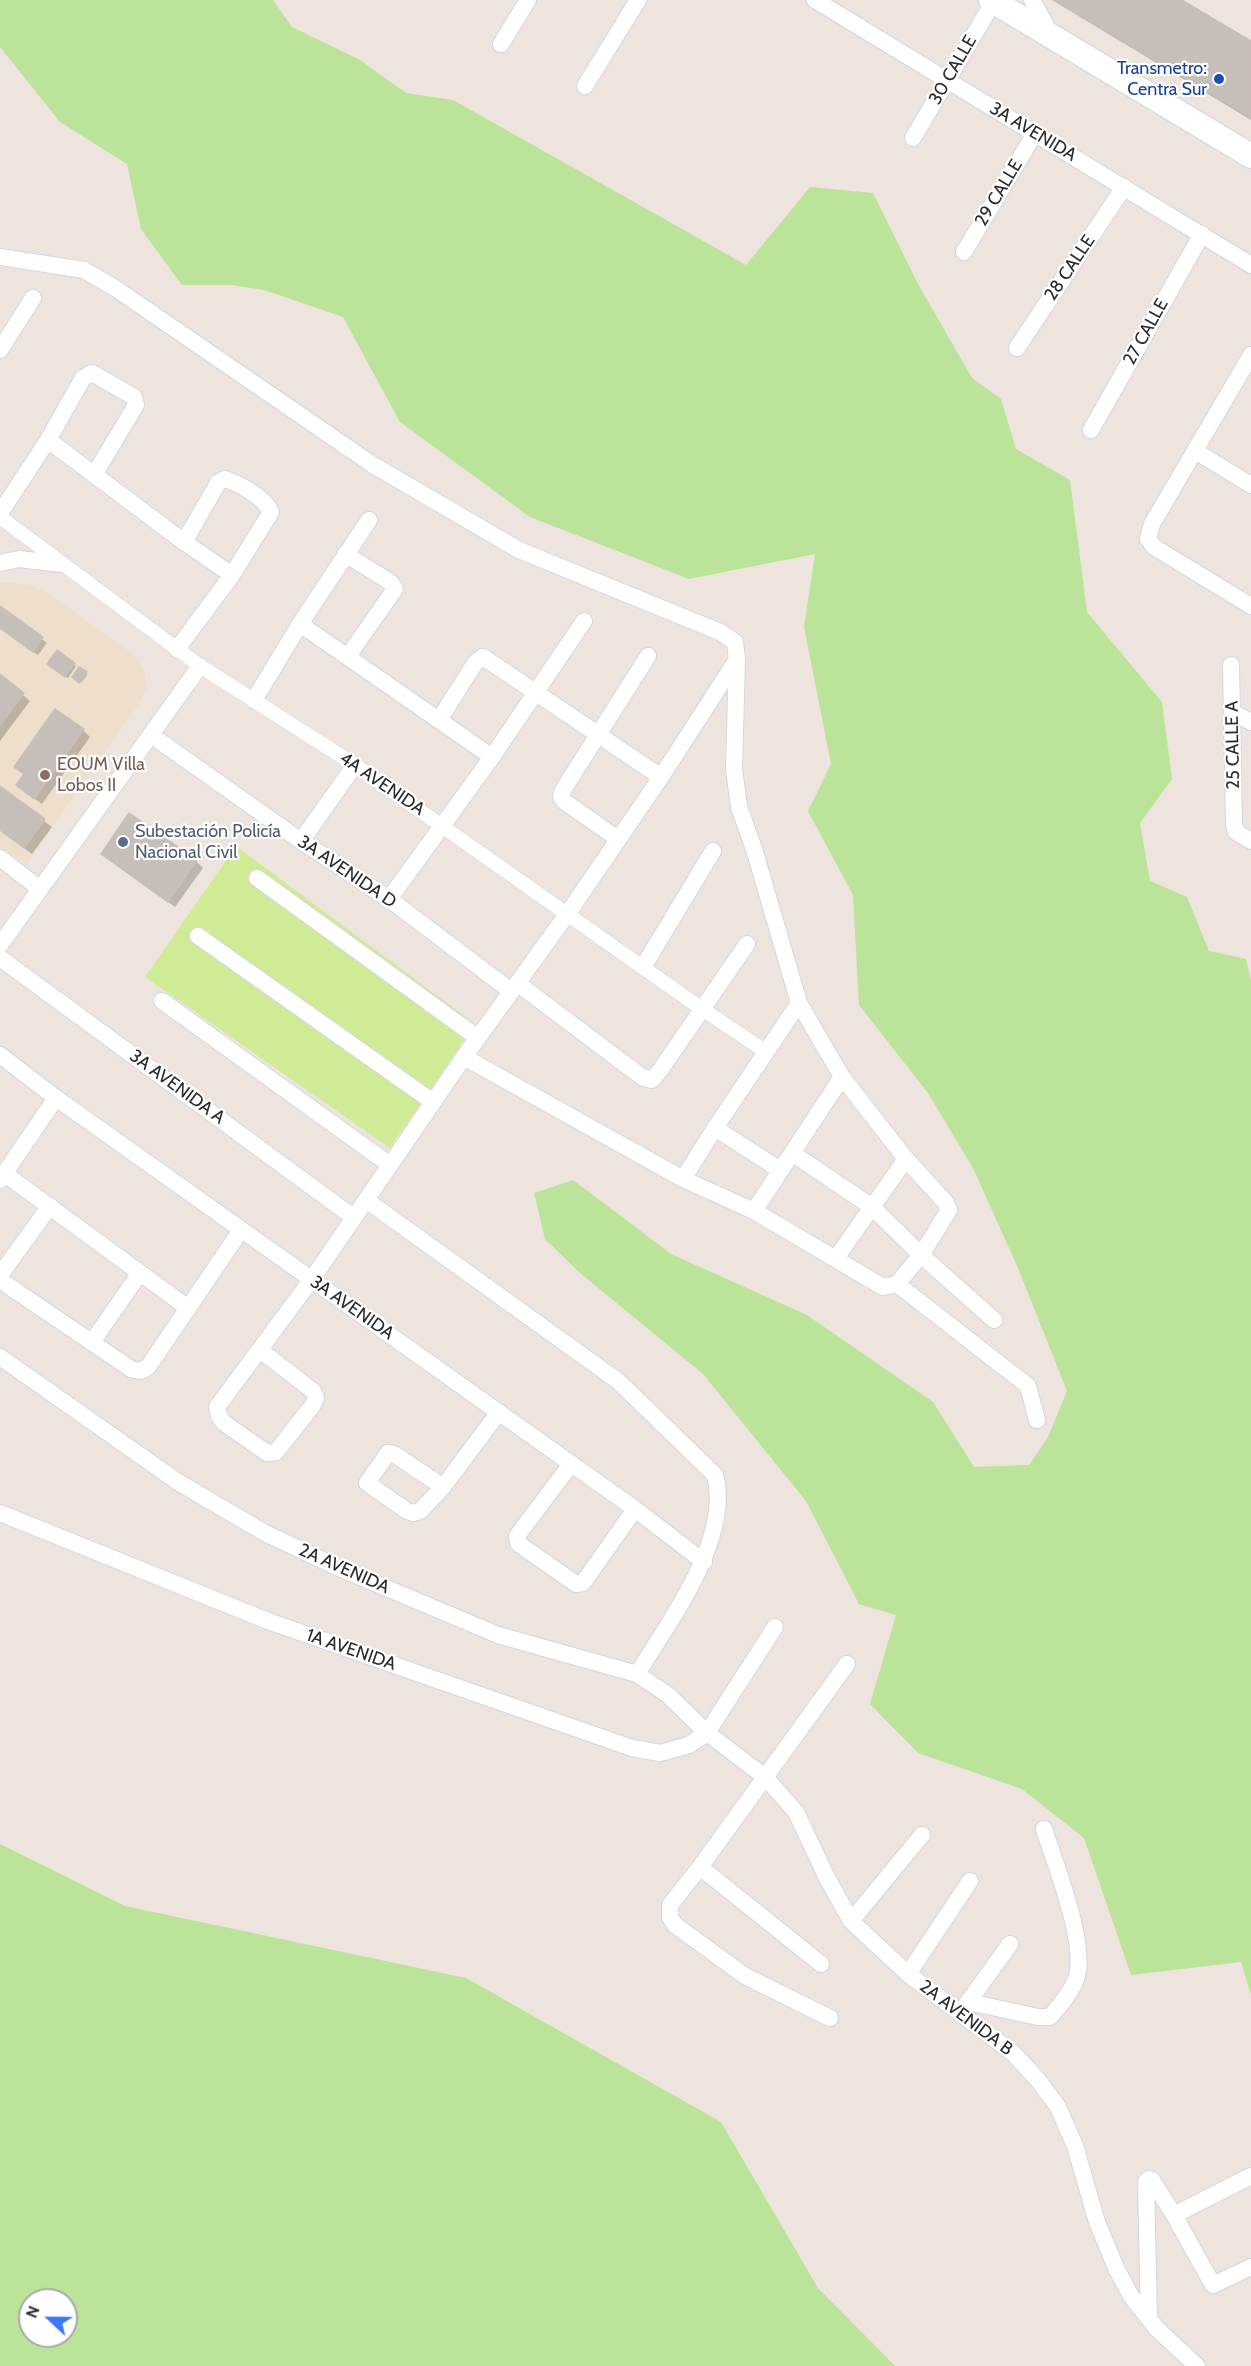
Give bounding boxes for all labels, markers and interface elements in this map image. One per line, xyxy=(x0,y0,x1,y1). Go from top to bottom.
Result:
street label: 30 CALLE xyxy=(925,31,981,109)
place label: Transmetro: Centra Sur xyxy=(1117,58,1207,100)
marker: Transmetro: Centra Sur xyxy=(1212,72,1226,86)
street label: 3A AVENIDA xyxy=(986,98,1080,166)
street label: 29 CALLE xyxy=(971,156,1027,230)
street label: 28 CALLE xyxy=(1040,231,1100,305)
street label: 27 CALLE xyxy=(1119,295,1173,369)
street label: 25 CALLE A xyxy=(1221,701,1245,789)
street label: 4A AVENIDA xyxy=(335,748,429,820)
place label: EOUM Villa Lobos II xyxy=(57,754,145,796)
marker: EOUM Villa Lobos II xyxy=(38,768,52,782)
place label: Subestación Policía Nacional Civil xyxy=(135,821,281,864)
street label: 3A AVENIDA D xyxy=(294,831,400,913)
marker: Subestación Policía Nacional Civil xyxy=(116,835,130,849)
street label: 3A AVENIDA A xyxy=(125,1045,229,1129)
street label: 3A AVENIDA xyxy=(306,1271,398,1345)
street label: 2A AVENIDA xyxy=(295,1539,393,1599)
street label: 1A AVENIDA xyxy=(303,1625,399,1675)
street label: 2A AVENIDA B xyxy=(915,1976,1017,2060)
north arrow xyxy=(18,2288,78,2348)
text: N xyxy=(22,2303,44,2321)

